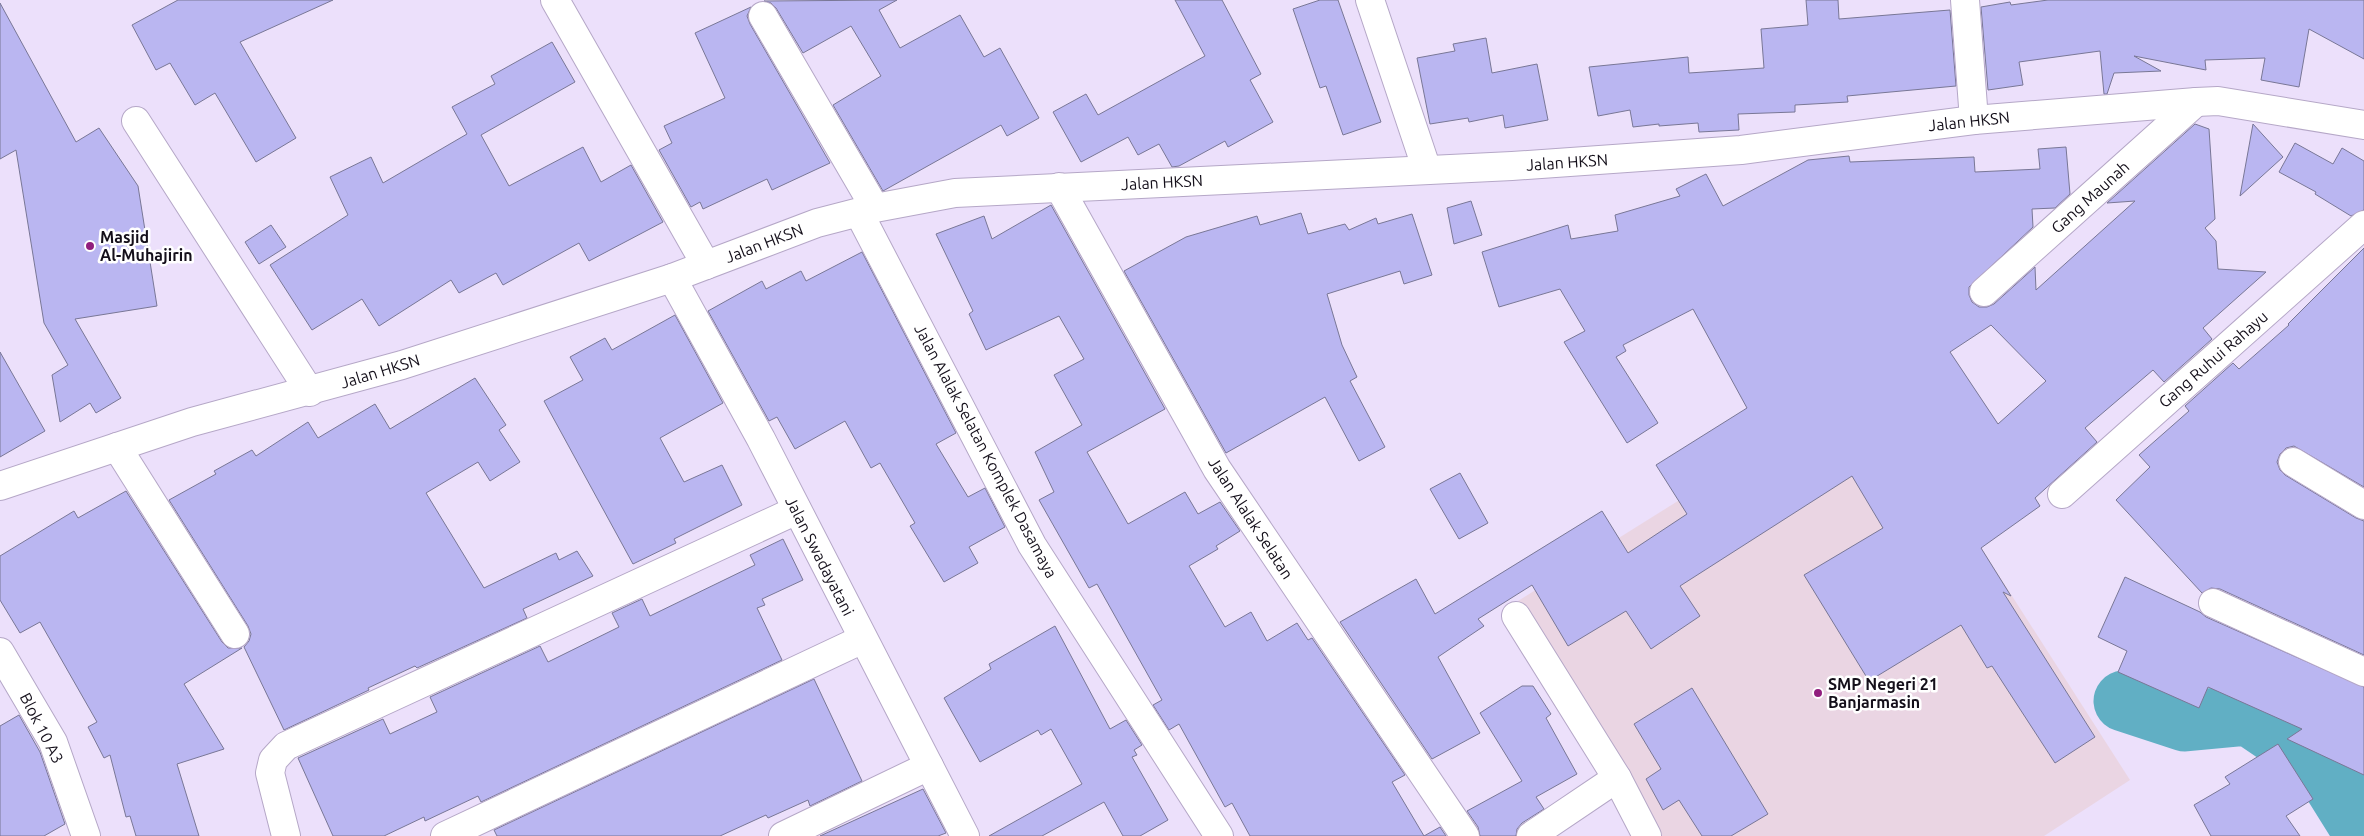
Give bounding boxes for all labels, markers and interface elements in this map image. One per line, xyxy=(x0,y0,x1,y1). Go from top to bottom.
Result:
street label: Jalan HKSN xyxy=(1927,108,2011,134)
street label: Jalan HKSN xyxy=(1525,150,1609,174)
street label: Gang Maunah xyxy=(2047,157,2133,237)
street label: Jalan HKSN xyxy=(1121,171,1203,193)
street label: Jalan HKSN xyxy=(722,220,806,266)
place label: Masjid Al-Muhajirin xyxy=(100,228,193,264)
marker: Masjid Al-Muhajirin xyxy=(84,240,96,252)
street label: Gang Ruhui Rahayu xyxy=(2155,307,2271,411)
street label: Jalan Alalak Selatan Komplek Dasamaya xyxy=(911,321,1061,581)
street label: Jalan HKSN xyxy=(338,350,422,392)
street label: Jalan Alalak Selatan xyxy=(1205,454,1297,582)
street label: Jalan Swadayatani xyxy=(782,493,858,619)
place label: SMP Negeri 21 Banjarmasin xyxy=(1828,675,1938,711)
marker: SMP Negeri 21 Banjarmasin xyxy=(1812,687,1824,699)
street label: Blok 10 A3 xyxy=(17,690,67,766)

